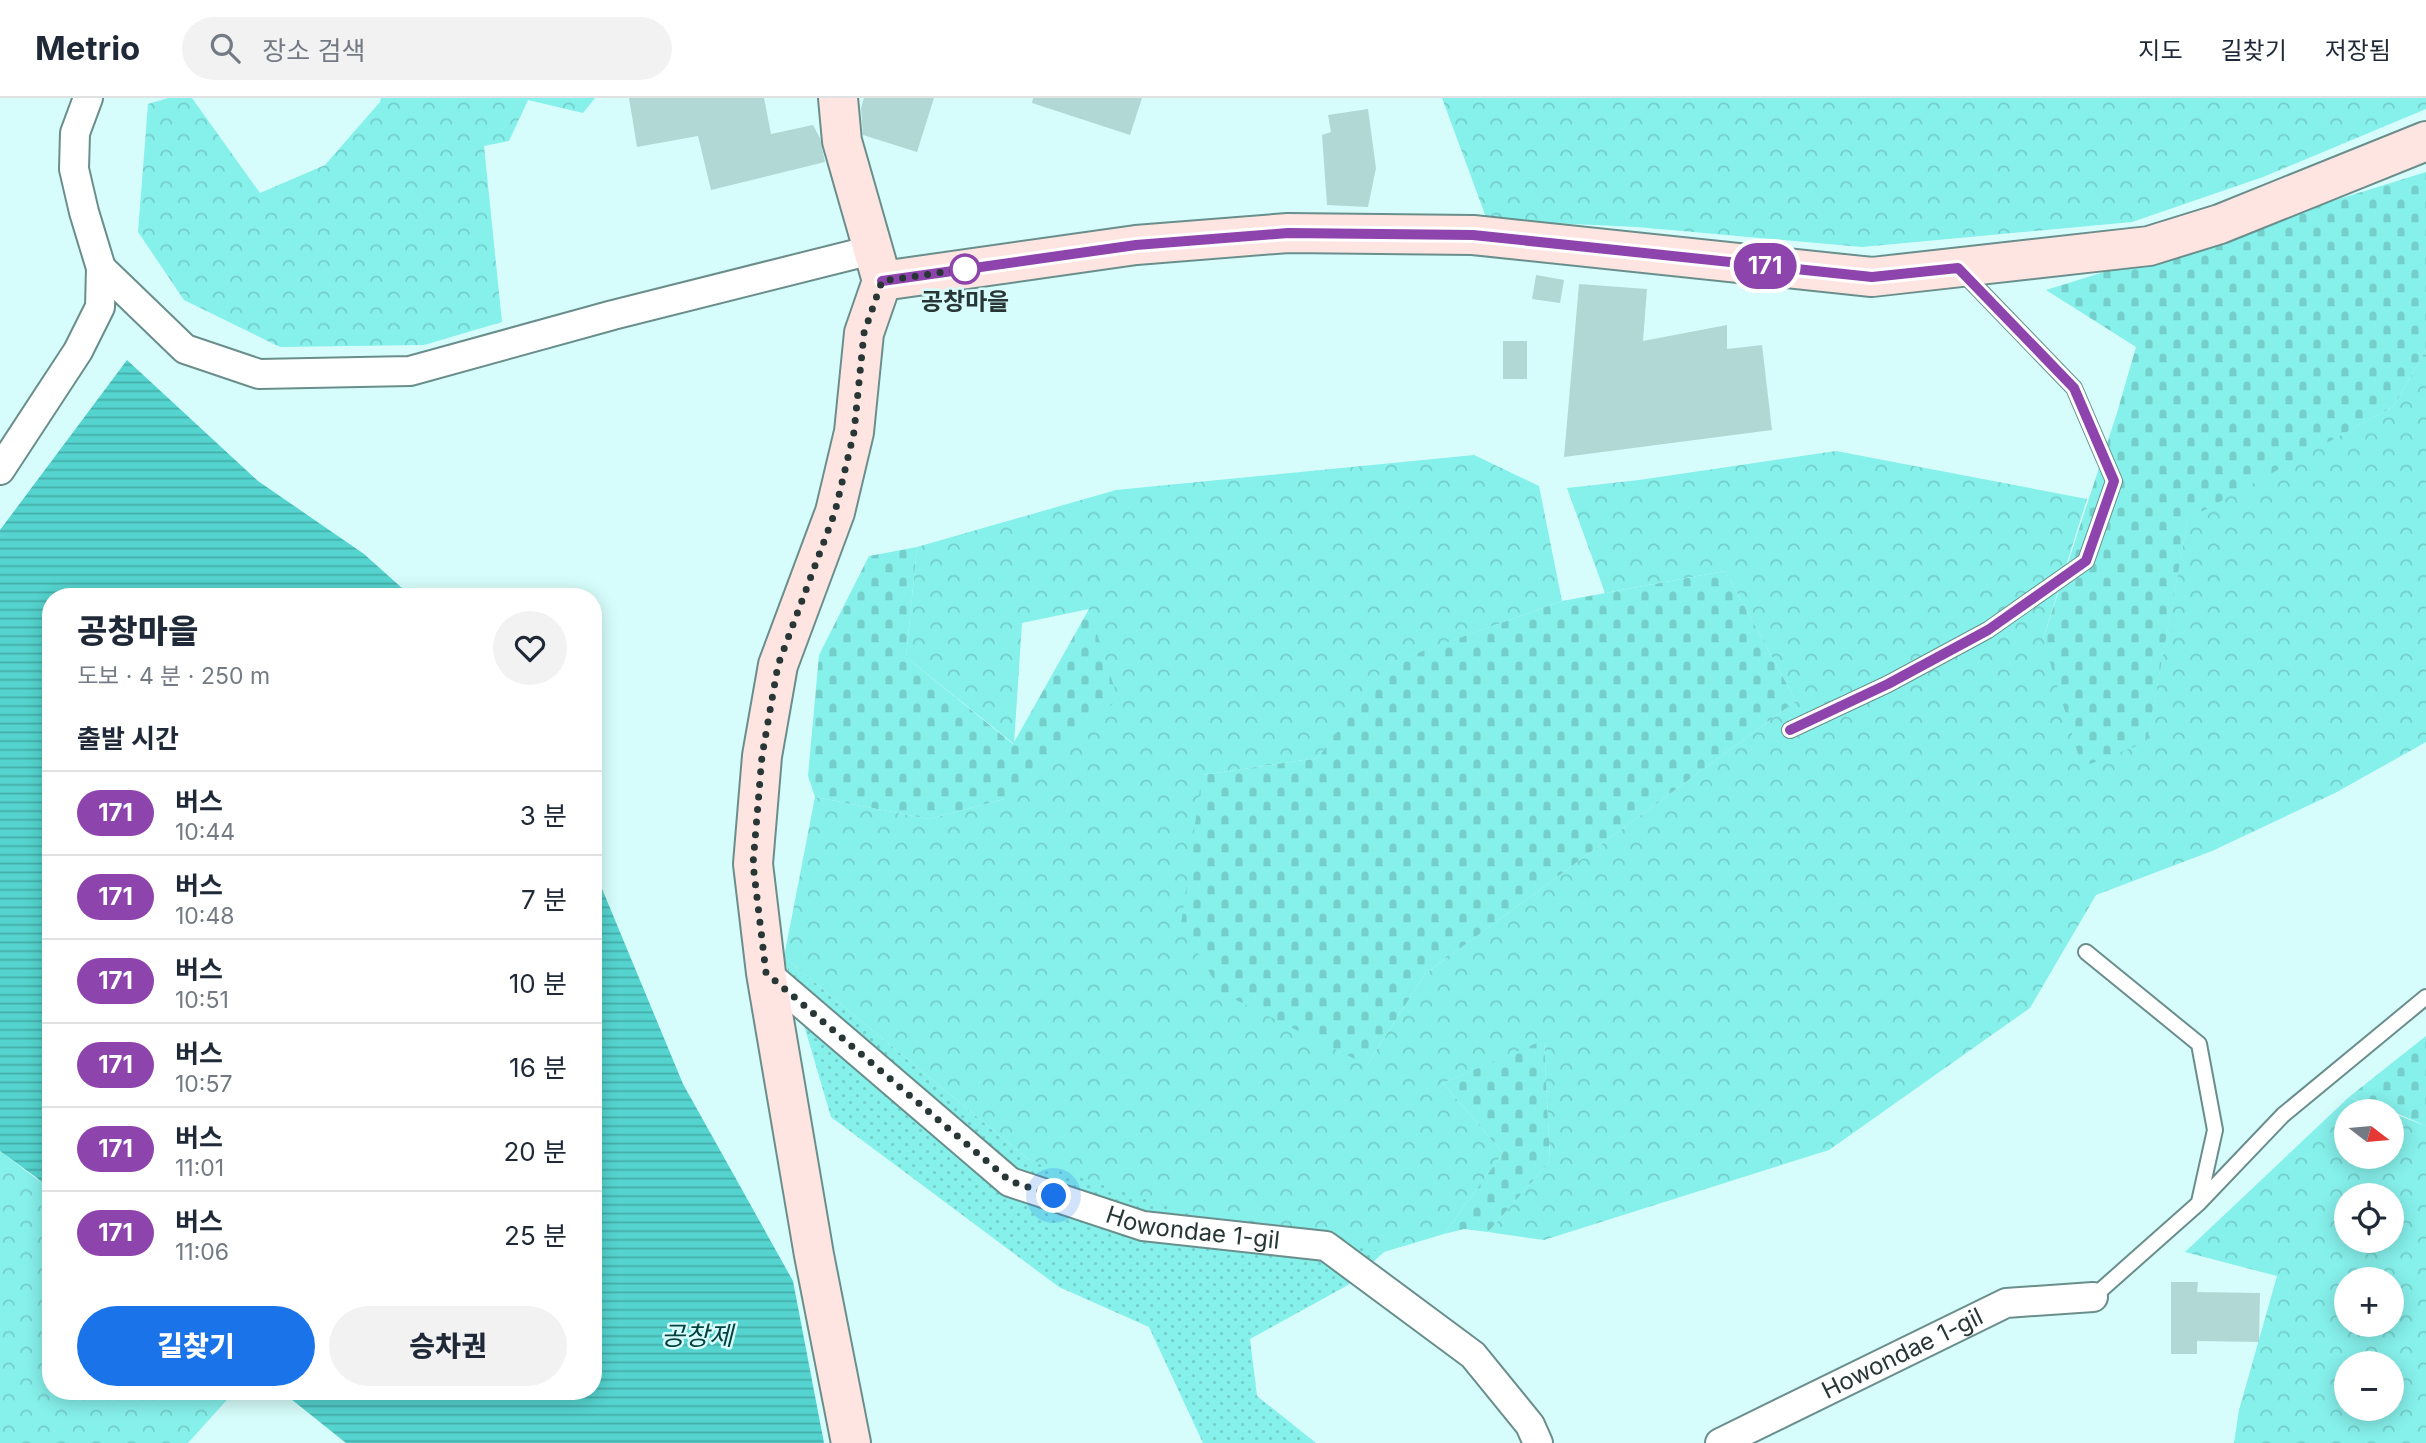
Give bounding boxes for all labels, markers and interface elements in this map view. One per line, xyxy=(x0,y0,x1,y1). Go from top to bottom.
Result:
search box xyxy=(182,17,672,80)
text: Metrio xyxy=(35,28,140,68)
icon: search xyxy=(206,29,244,67)
text: 장소 검색 xyxy=(262,35,365,66)
text: 지도 xyxy=(2138,36,2183,65)
text: 길찾기 xyxy=(2221,36,2287,65)
text: 저장됨 xyxy=(2325,36,2391,65)
line badge: 171 xyxy=(1725,243,1805,289)
text: 171 xyxy=(1748,251,1782,280)
marker: 공창마을 xyxy=(950,254,980,284)
place label: 공창마을 xyxy=(921,287,1009,316)
text: 공창마을 xyxy=(77,611,198,651)
button: heart xyxy=(493,611,567,685)
text: 도보 · 4 분 · 250 m xyxy=(77,662,270,690)
text: 출발 시간 xyxy=(77,723,179,754)
text: 버스 xyxy=(175,786,223,817)
text: 171 xyxy=(98,798,133,827)
text: 3 분 xyxy=(520,800,567,831)
text: 10:44 xyxy=(175,818,235,846)
text: 버스 xyxy=(175,870,223,901)
text: 171 xyxy=(98,882,133,911)
text: 7 분 xyxy=(521,884,567,915)
text: 10:48 xyxy=(175,902,235,930)
text: 버스 xyxy=(175,954,223,985)
text: 171 xyxy=(98,966,133,995)
text: 10 분 xyxy=(509,968,567,999)
text: 10:51 xyxy=(175,986,229,1014)
text: 버스 xyxy=(175,1038,223,1069)
text: 171 xyxy=(98,1050,133,1079)
text: 16 분 xyxy=(509,1052,567,1083)
text: 10:57 xyxy=(175,1070,233,1098)
north arrow xyxy=(2334,1099,2404,1169)
map controls xyxy=(2334,1099,2404,1421)
text: 버스 xyxy=(175,1122,223,1153)
text: 171 xyxy=(98,1134,133,1163)
text: 20 분 xyxy=(504,1136,567,1167)
text: 11:01 xyxy=(175,1154,224,1182)
your location xyxy=(1036,1178,1071,1213)
button: locate xyxy=(2334,1183,2404,1253)
street label: Howondae 1-gil xyxy=(1102,1200,1281,1255)
text: 버스 xyxy=(175,1206,223,1237)
text: 171 xyxy=(98,1218,133,1247)
text: 25 분 xyxy=(504,1220,567,1251)
text: 11:06 xyxy=(175,1238,229,1266)
button: + xyxy=(2334,1267,2404,1337)
street label: Howondae 1-gil xyxy=(1817,1302,1987,1405)
button: 길찾기 xyxy=(77,1306,315,1386)
button: 승차권 xyxy=(329,1306,567,1386)
water label: 공창제 xyxy=(661,1320,736,1351)
button: − xyxy=(2334,1351,2404,1421)

